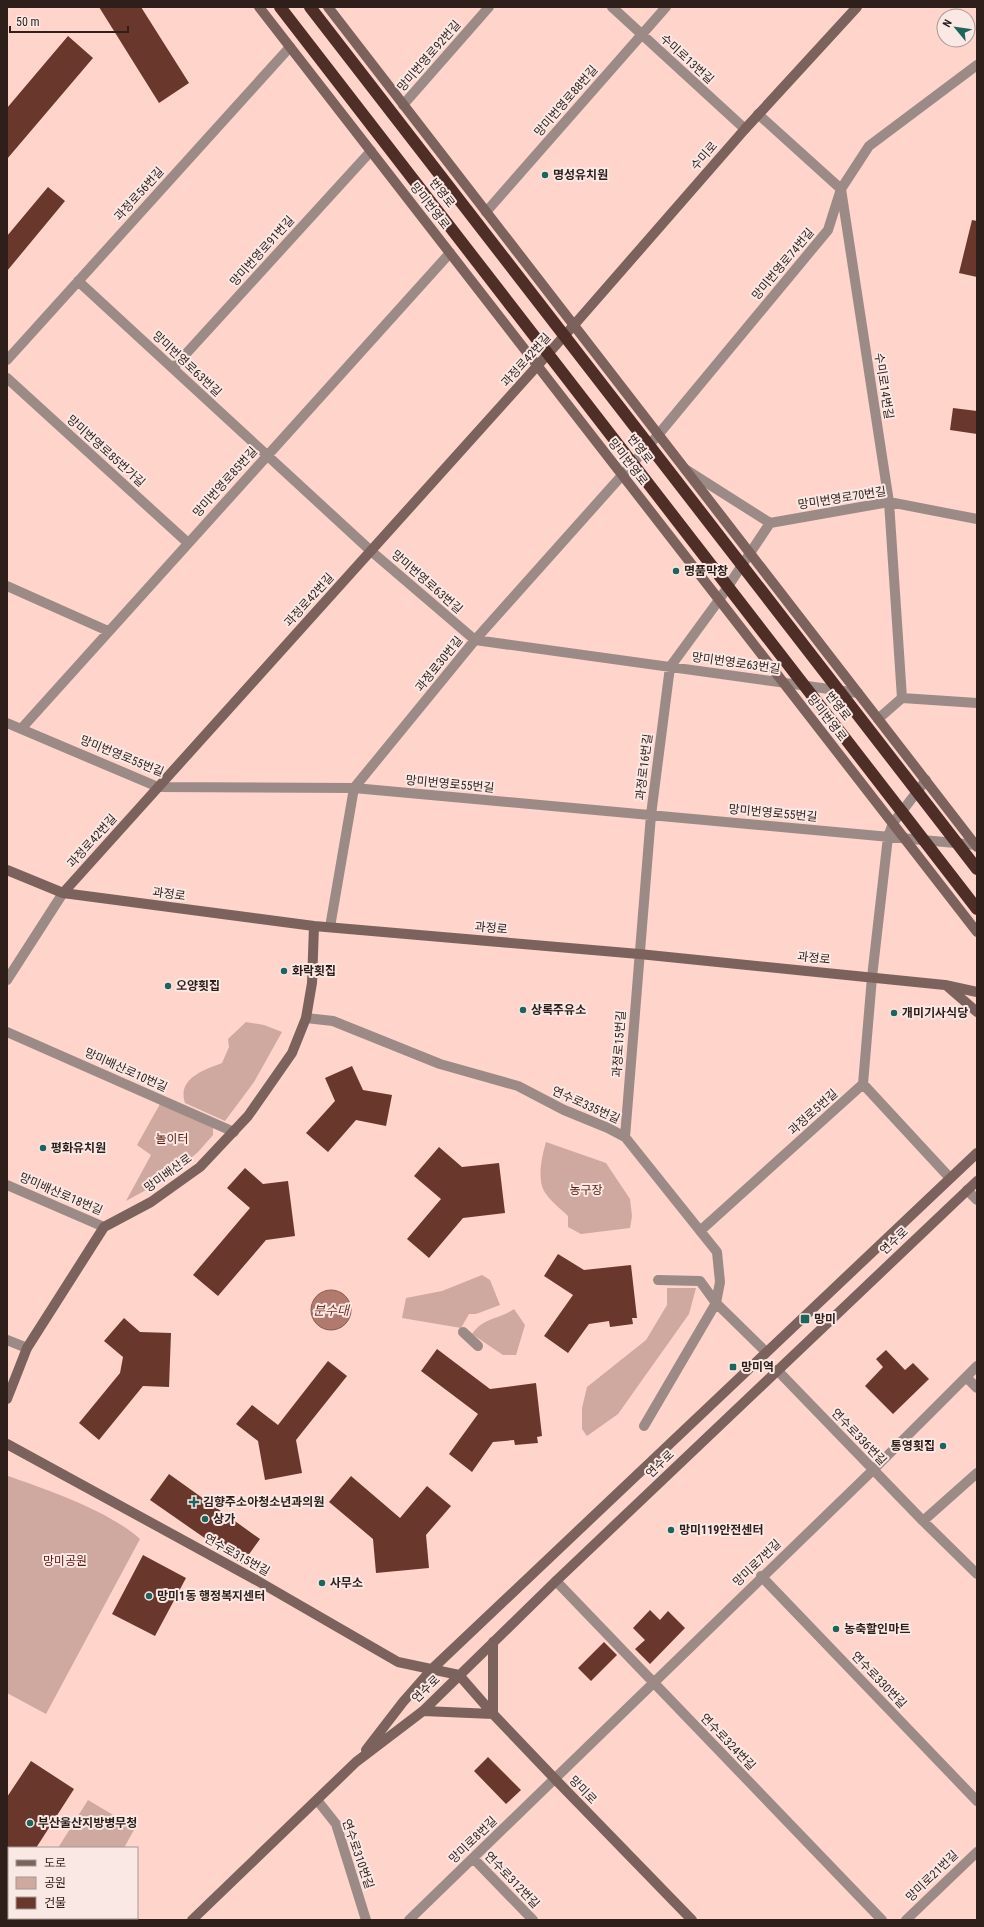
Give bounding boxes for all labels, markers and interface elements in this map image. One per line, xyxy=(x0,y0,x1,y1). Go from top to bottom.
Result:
scale bar xyxy=(10,8,128,34)
north arrow xyxy=(936,8,976,48)
text: 50 m xyxy=(16,15,40,29)
text: N xyxy=(940,17,955,29)
street label: 망미번영로92번길 xyxy=(394,18,464,94)
street label: 수미로13번길 xyxy=(657,31,717,87)
street label: 망미번영로88번길 xyxy=(531,63,601,139)
street label: 수미로 xyxy=(688,139,720,173)
street label: 과정로56번길 xyxy=(111,164,167,224)
place label: 명성유치원 xyxy=(553,168,608,182)
marker: 명성유치원 xyxy=(540,170,550,180)
street label: 번영로 xyxy=(426,176,458,210)
street label: 망미번영로 xyxy=(407,180,453,232)
street label: 망미번영로91번길 xyxy=(227,213,297,289)
street label: 망미번영로74번길 xyxy=(749,225,817,303)
street label: 망미번영로63번길 xyxy=(150,328,224,400)
street label: 과정로42번길 xyxy=(498,330,554,390)
street label: 수미로14번길 xyxy=(872,352,896,420)
street label: 망미번영로85번가길 xyxy=(64,412,148,490)
street label: 번영로 xyxy=(624,432,656,466)
street label: 망미번영로 xyxy=(605,436,651,488)
street label: 망미번영로85번길 xyxy=(190,444,260,520)
street label: 망미번영로70번길 xyxy=(797,484,887,512)
street label: 망미번영로63번길 xyxy=(389,547,465,617)
place label: 명품막창 xyxy=(684,564,728,578)
marker: 명품막창 xyxy=(671,566,681,576)
street label: 과정로42번길 xyxy=(281,570,337,630)
street label: 과정로30번길 xyxy=(412,634,466,694)
street label: 망미번영로63번길 xyxy=(691,650,781,676)
street label: 번영로 xyxy=(822,689,854,723)
street label: 망미번영로 xyxy=(804,692,850,744)
street label: 망미번영로55번길 xyxy=(78,733,166,779)
street label: 과정로16번길 xyxy=(633,733,655,801)
street label: 망미번영로55번길 xyxy=(405,773,495,795)
street label: 망미번영로55번길 xyxy=(728,802,818,824)
street label: 과정로42번길 xyxy=(64,811,120,871)
street label: 과정로 xyxy=(152,885,186,903)
street label: 과정로 xyxy=(474,920,508,936)
street label: 과정로 xyxy=(797,949,831,967)
place label: 화락횟집 xyxy=(292,964,336,978)
marker: 화락횟집 xyxy=(279,966,289,976)
place label: 오양횟집 xyxy=(176,979,220,993)
marker: 오양횟집 xyxy=(163,981,173,991)
place label: 상록주유소 xyxy=(531,1003,586,1017)
marker: 상록주유소 xyxy=(518,1005,528,1015)
place label: 개미기사식당 xyxy=(902,1006,968,1020)
marker: 개미기사식당 xyxy=(889,1008,899,1018)
street label: 과정로15번길 xyxy=(610,1010,628,1078)
street label: 망미배산로10번길 xyxy=(82,1045,170,1095)
street label: 연수로335번길 xyxy=(550,1084,622,1126)
street label: 과정로5번길 xyxy=(786,1086,840,1138)
park label: 놀이터 xyxy=(155,1132,189,1146)
place label: 평화유치원 xyxy=(51,1141,106,1155)
marker: 평화유치원 xyxy=(38,1143,48,1153)
street label: 망미배산로 xyxy=(142,1151,194,1195)
street label: 망미배산로18번길 xyxy=(17,1170,105,1218)
park label: 농구장 xyxy=(569,1183,603,1197)
street label: 연수로 xyxy=(877,1225,911,1257)
water label: 분수대 xyxy=(313,1303,351,1318)
place label: 망미 xyxy=(814,1312,836,1326)
marker: 망미 xyxy=(799,1313,811,1325)
place label: 망미역 xyxy=(741,1360,774,1374)
marker: 망미역 xyxy=(728,1362,738,1372)
street label: 연수로336번길 xyxy=(829,1406,889,1468)
place label: 통영횟집 xyxy=(891,1439,935,1453)
marker: 통영횟집 xyxy=(938,1441,948,1451)
street label: 연수로 xyxy=(643,1447,677,1481)
place label: 김향주소아청소년과의원 xyxy=(203,1495,324,1509)
marker: 김향주소아청소년과의원 xyxy=(188,1496,200,1508)
place label: 상가 xyxy=(213,1512,235,1526)
marker: 상가 xyxy=(200,1514,210,1524)
place label: 망미119안전센터 xyxy=(679,1523,763,1537)
marker: 망미119안전센터 xyxy=(666,1525,676,1535)
street label: 연수로315번길 xyxy=(202,1531,272,1579)
street label: 망미로7번길 xyxy=(730,1537,784,1589)
park label: 망미공원 xyxy=(43,1554,87,1568)
place label: 사무소 xyxy=(330,1576,363,1590)
marker: 사무소 xyxy=(317,1578,327,1588)
place label: 망미1동 행정복지센터 xyxy=(157,1589,265,1603)
marker: 망미1동 행정복지센터 xyxy=(144,1591,154,1601)
place label: 농축할인마트 xyxy=(844,1622,910,1636)
marker: 농축할인마트 xyxy=(831,1624,841,1634)
street label: 연수로330번길 xyxy=(849,1649,909,1711)
street label: 연수로 xyxy=(409,1672,443,1706)
street label: 연수로324번길 xyxy=(698,1711,758,1773)
street label: 망미로 xyxy=(566,1773,600,1807)
street label: 망미로8번길 xyxy=(446,1814,500,1866)
place label: 부산울산지방병무청 xyxy=(38,1816,137,1830)
street label: 연수로310번길 xyxy=(340,1817,376,1891)
marker: 부산울산지방병무청 xyxy=(25,1818,35,1828)
legend xyxy=(8,1847,138,1919)
street label: 망미로21번길 xyxy=(903,1848,961,1904)
street label: 연수로312번길 xyxy=(482,1849,542,1911)
text: 도로 xyxy=(44,1856,66,1870)
text: 공원 xyxy=(44,1876,66,1890)
text: 건물 xyxy=(44,1896,66,1910)

